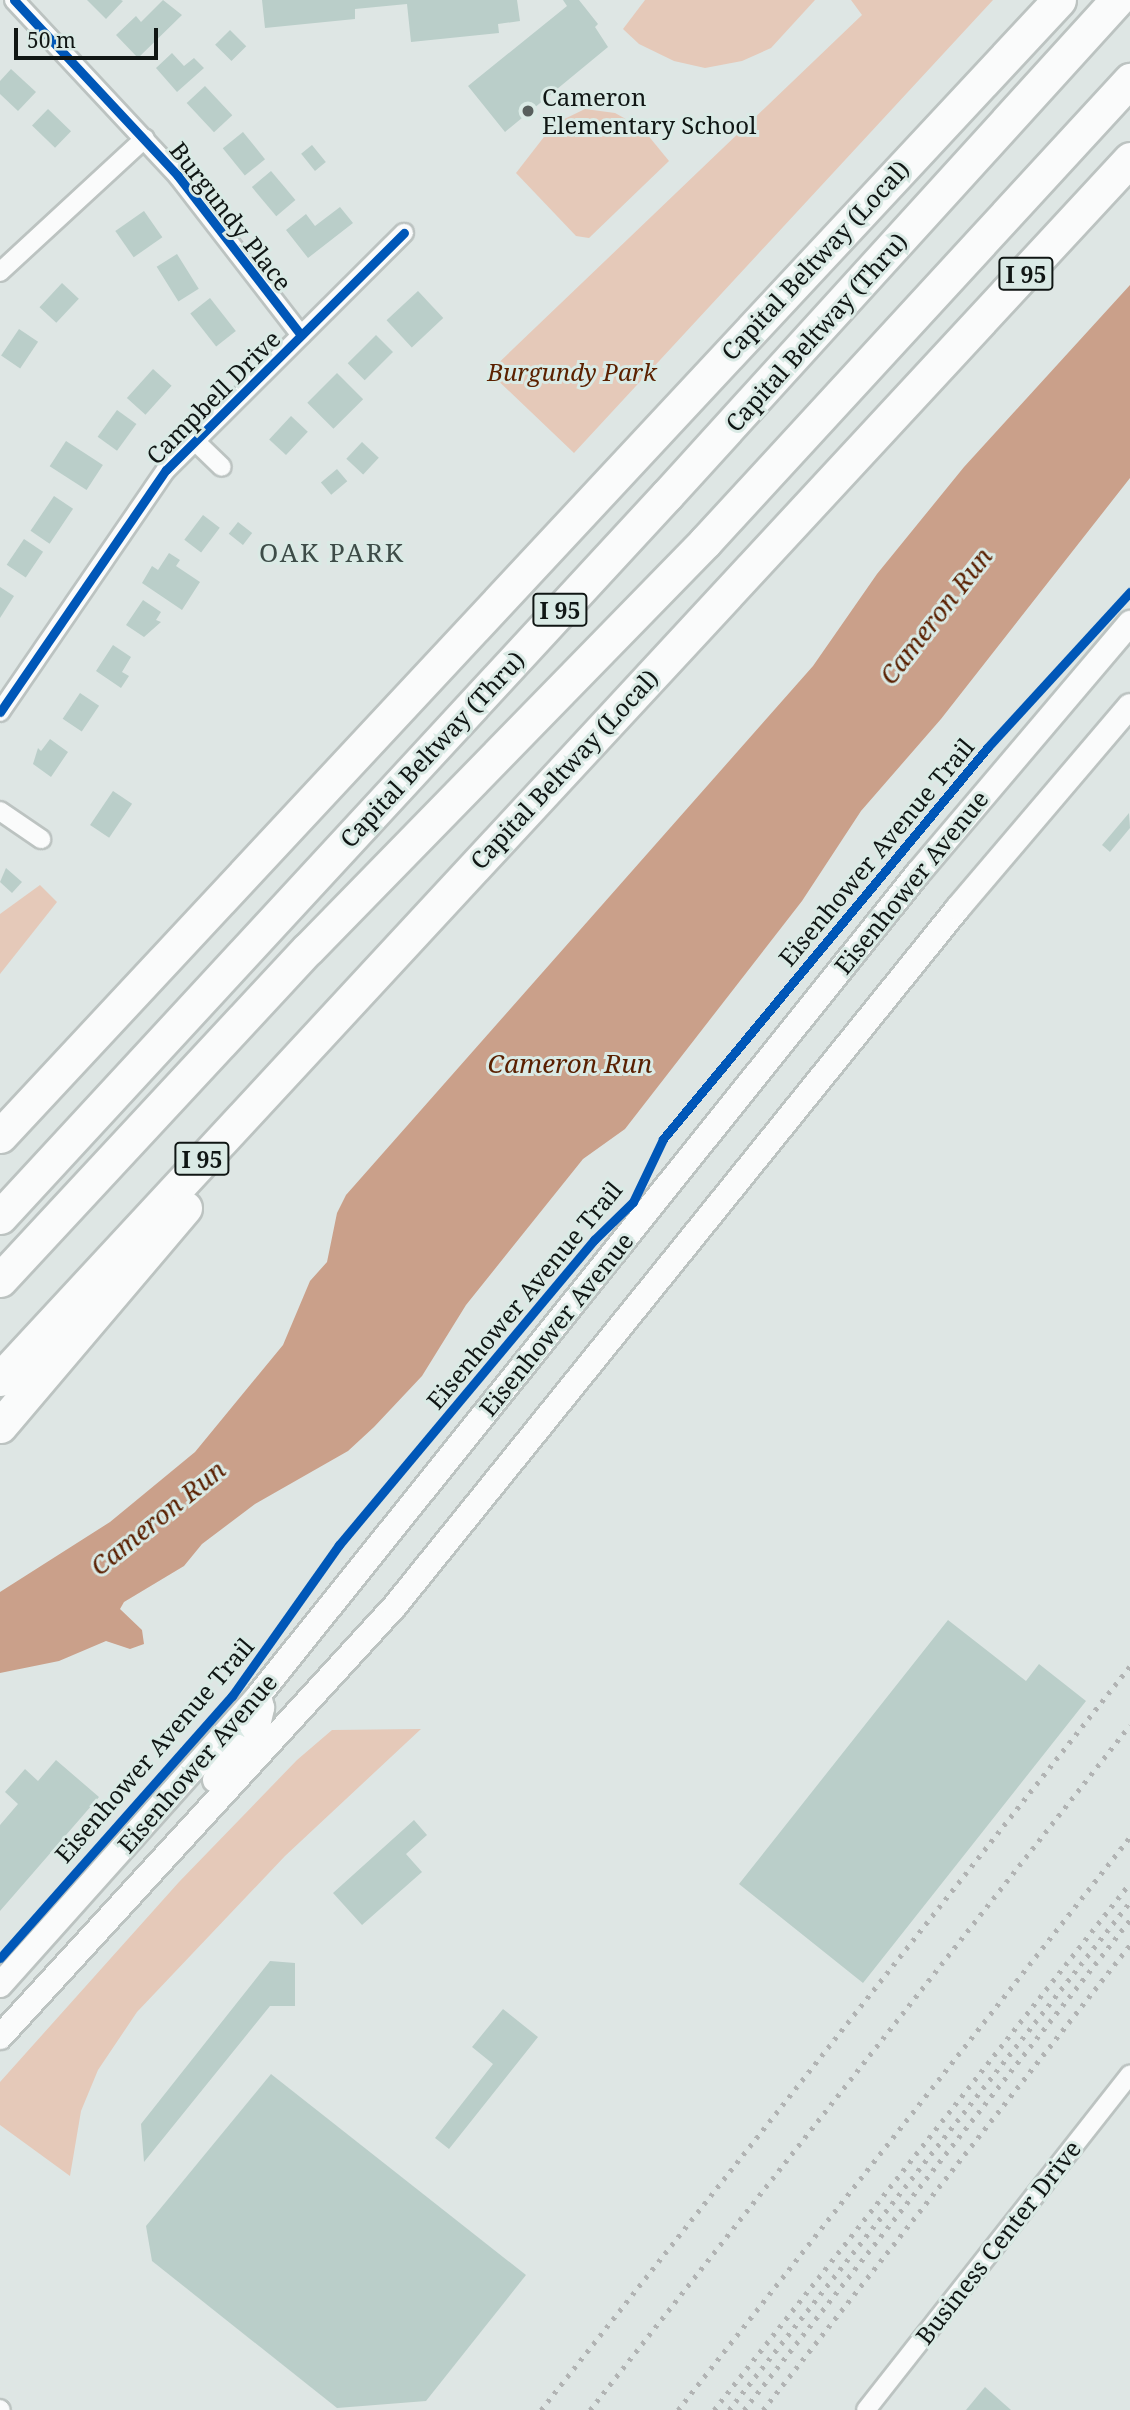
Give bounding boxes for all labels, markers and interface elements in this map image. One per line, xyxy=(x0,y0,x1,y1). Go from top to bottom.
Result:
scale bar xyxy=(18,14,161,58)
text: 50 m xyxy=(27,26,76,54)
place label: Cameron Elementary School xyxy=(542,83,757,139)
marker: Cameron Elementary School xyxy=(520,103,536,119)
street label: Burgundy Place xyxy=(164,136,298,296)
street label: Capital Beltway (Local) xyxy=(715,154,915,366)
street label: Capital Beltway (Thru) xyxy=(719,227,913,437)
road number: I 95 xyxy=(998,255,1054,294)
street label: Campbell Drive xyxy=(140,324,286,470)
park label: Burgundy Park xyxy=(487,358,657,386)
district label: OAK PARK xyxy=(260,537,404,569)
water label: Cameron Run xyxy=(873,541,999,691)
road number: I 95 xyxy=(532,590,588,630)
street label: Capital Beltway (Thru) xyxy=(334,645,530,853)
street label: Capital Beltway (Local) xyxy=(464,663,664,875)
street label: Eisenhower Avenue Trail xyxy=(772,732,980,972)
street label: Eisenhower Avenue xyxy=(828,784,994,980)
water label: Cameron Run xyxy=(488,1048,652,1080)
road number: I 95 xyxy=(174,1140,230,1178)
street label: Eisenhower Avenue Trail xyxy=(420,1175,628,1415)
street label: Eisenhower Avenue xyxy=(473,1226,639,1422)
water label: Cameron Run xyxy=(84,1454,232,1582)
street label: Eisenhower Avenue Trail xyxy=(49,1632,259,1868)
street label: Eisenhower Avenue xyxy=(111,1668,283,1858)
street label: Business Center Drive xyxy=(909,2134,1087,2350)

